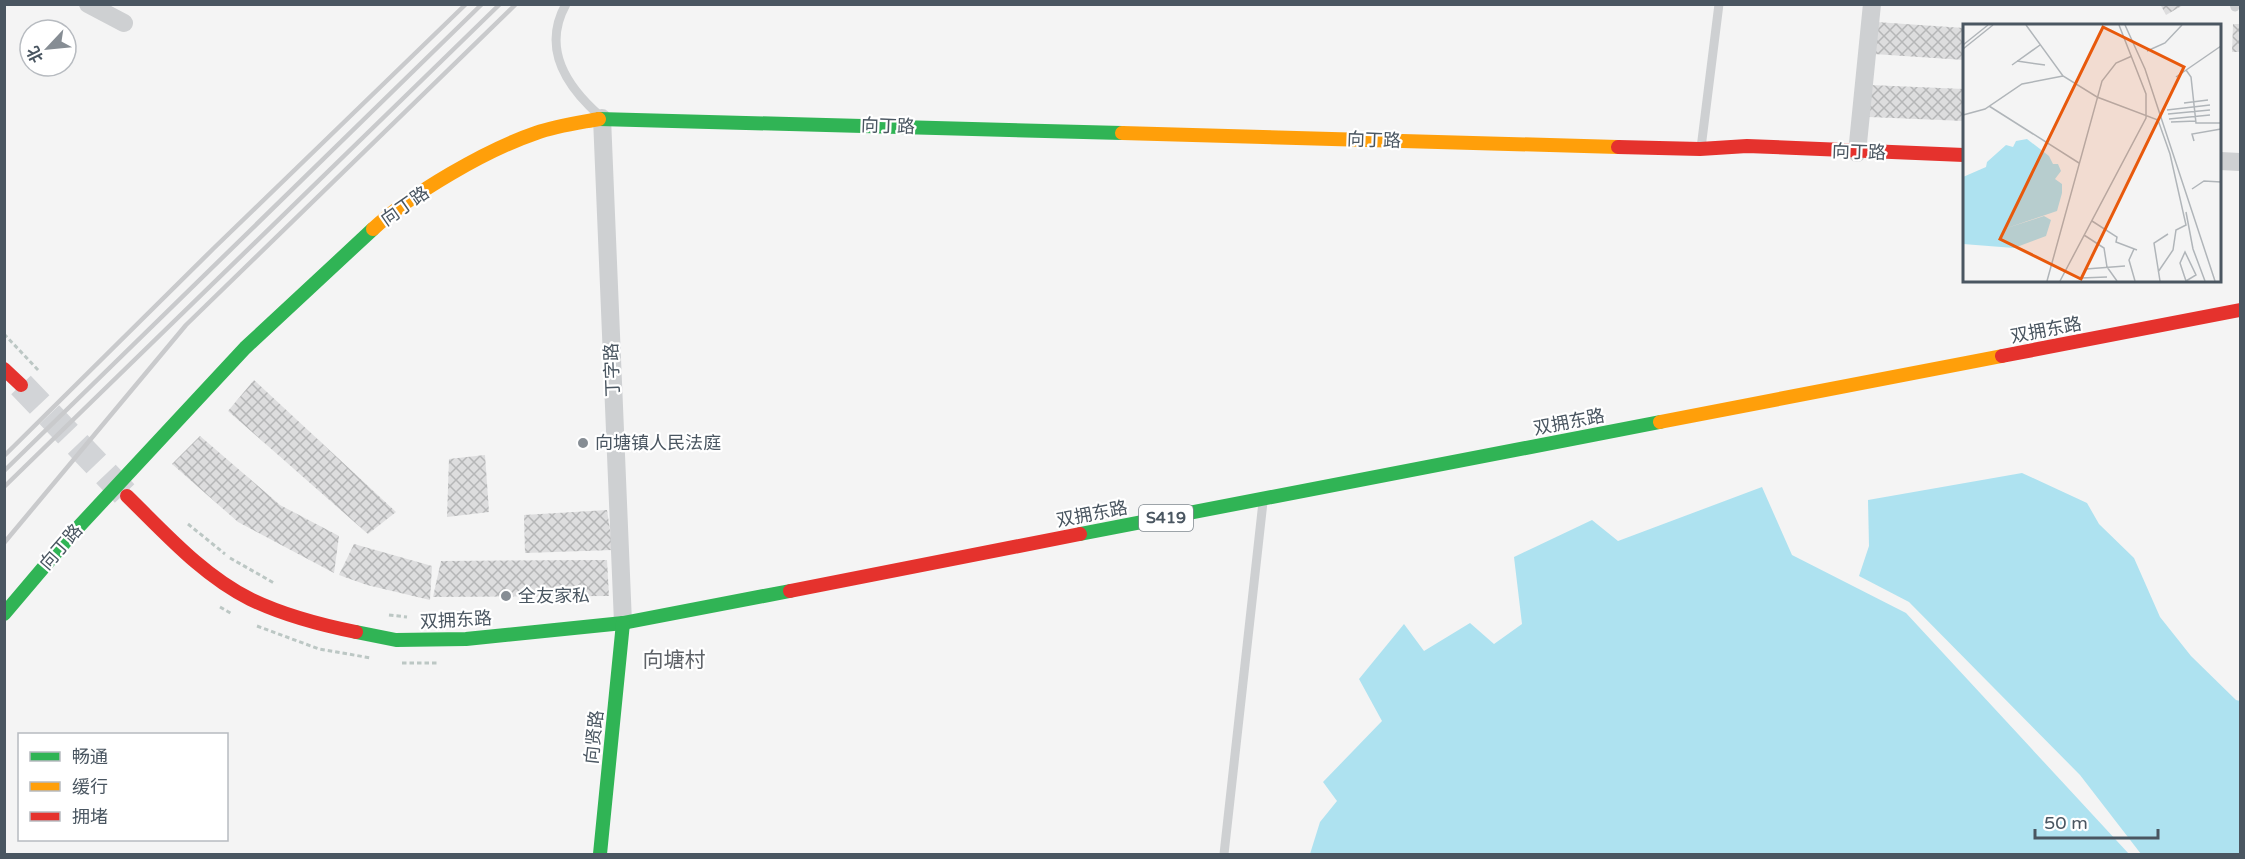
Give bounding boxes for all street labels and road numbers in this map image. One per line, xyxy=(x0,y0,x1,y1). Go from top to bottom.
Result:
street label: 向丁路 xyxy=(861,114,915,138)
street label: 向丁路 xyxy=(1347,128,1401,152)
street label: 向丁路 xyxy=(1832,140,1886,164)
street label: 向丁路 xyxy=(377,182,433,230)
street label: 双拥东路 xyxy=(2009,312,2083,348)
street label: 丁字路 xyxy=(600,343,624,397)
street label: 双拥东路 xyxy=(1532,404,1606,440)
street label: 双拥东路 xyxy=(1055,496,1129,532)
road number: S419 xyxy=(1139,505,1193,531)
street label: 向丁路 xyxy=(35,519,87,575)
street label: 双拥东路 xyxy=(419,607,493,633)
street label: 向贤路 xyxy=(580,709,608,765)

